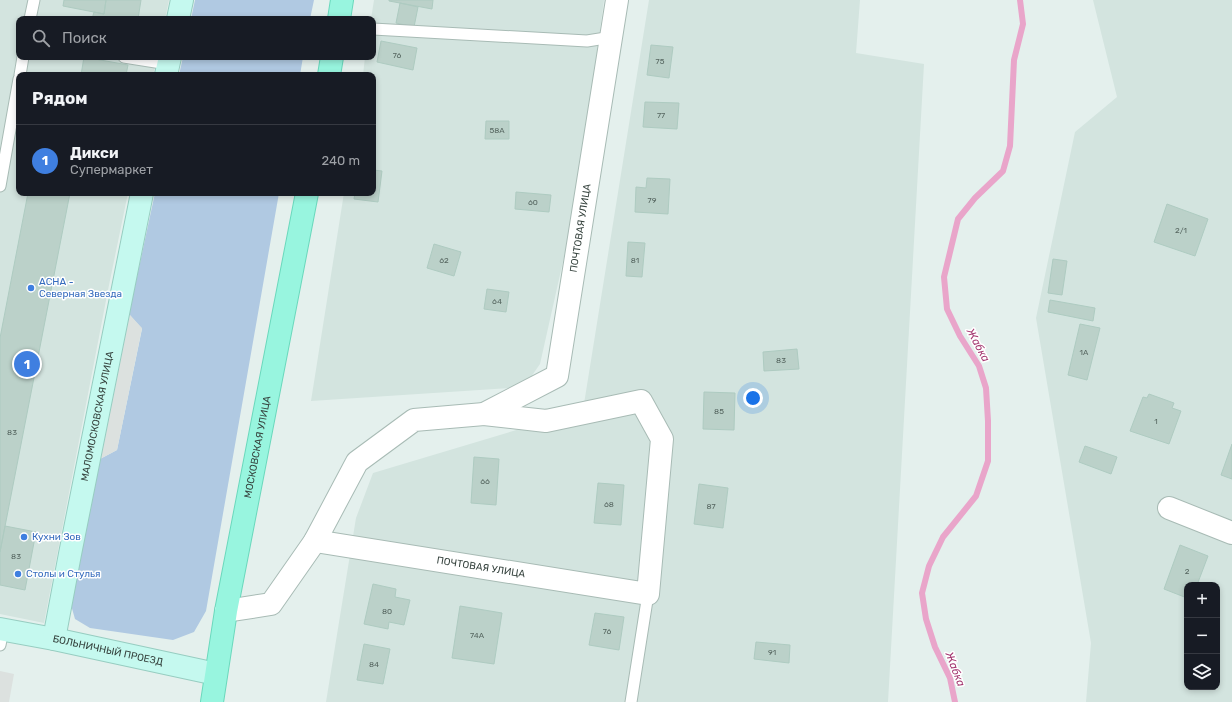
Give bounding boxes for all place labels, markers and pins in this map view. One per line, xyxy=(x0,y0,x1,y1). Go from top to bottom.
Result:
place label: АСНА - Северная Звезда xyxy=(39,276,122,300)
marker: АСНА - Северная Звезда xyxy=(26,283,36,293)
pin: 1 xyxy=(14,349,40,379)
place label: Кухни Зов xyxy=(32,531,81,543)
marker: Кухни Зов xyxy=(19,532,29,542)
place label: Столы и Стулья xyxy=(26,568,101,580)
marker: Столы и Стулья xyxy=(13,569,23,579)

